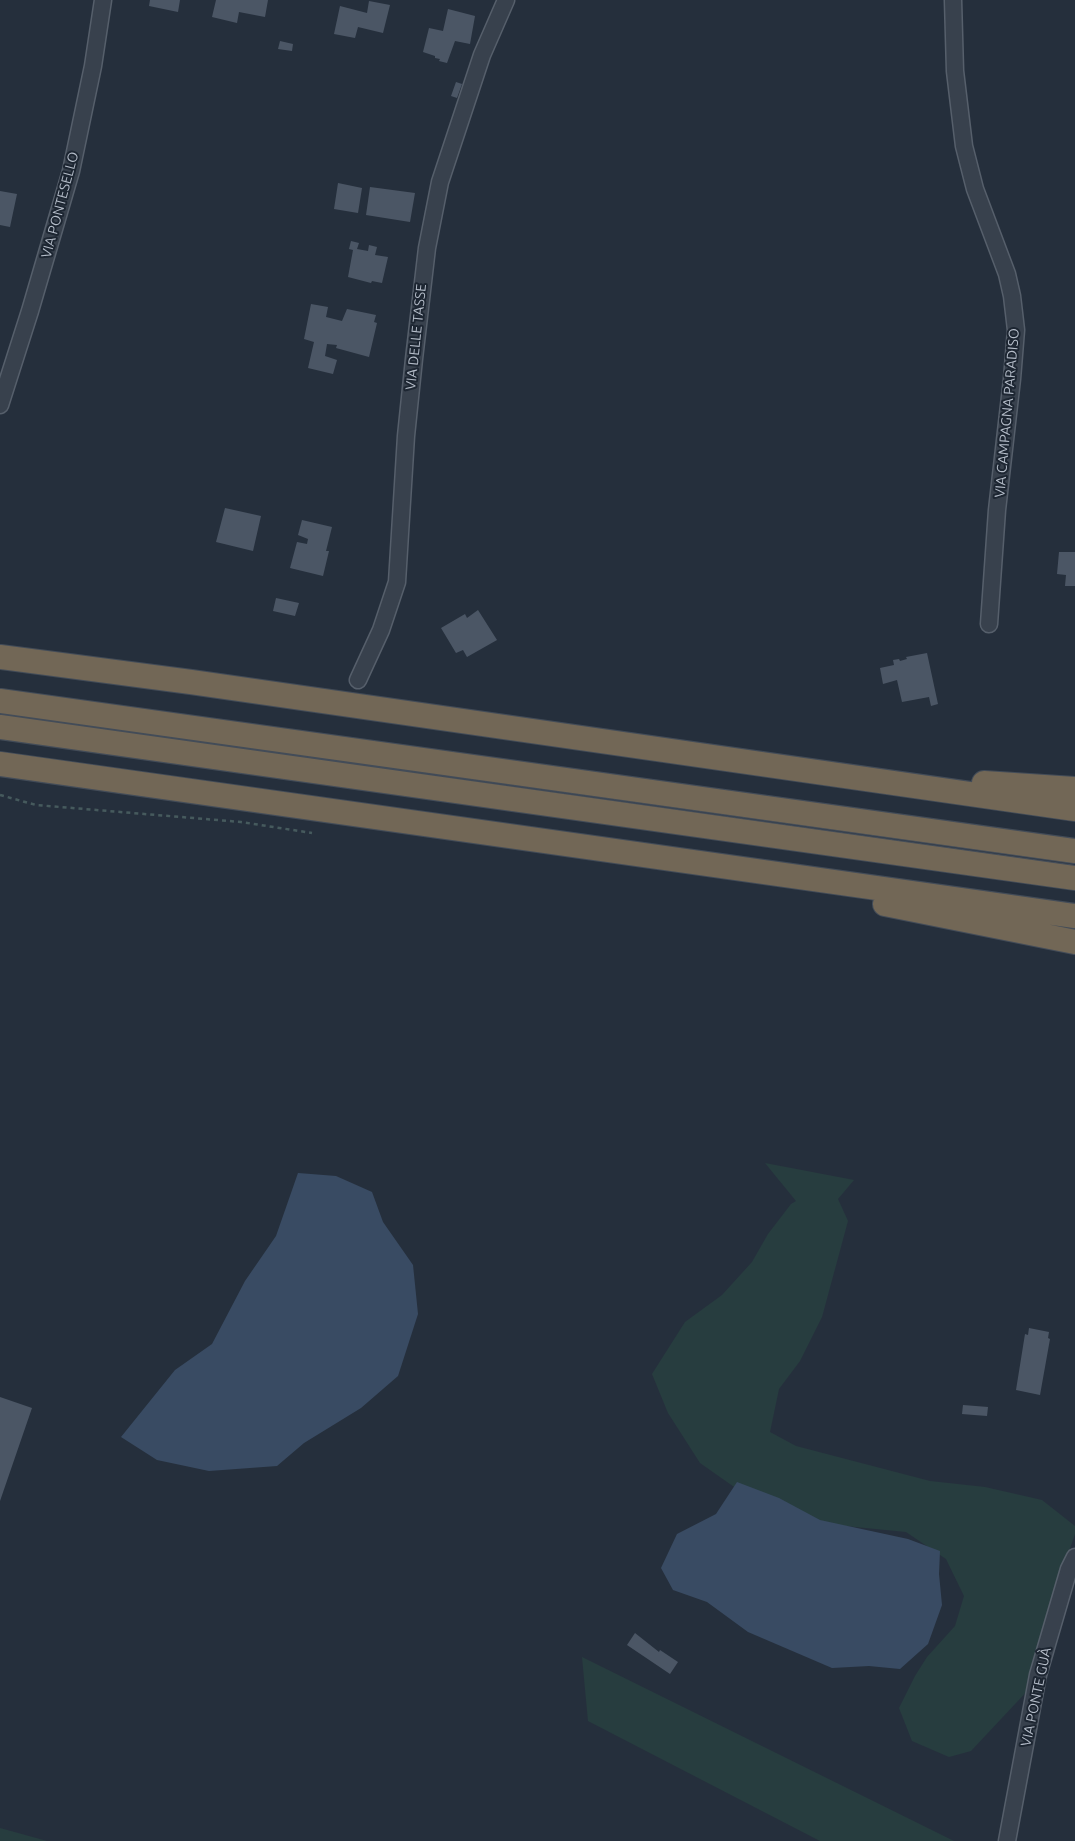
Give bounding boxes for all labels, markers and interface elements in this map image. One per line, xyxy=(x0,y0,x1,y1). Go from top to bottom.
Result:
street label: VIA PONTESELLO xyxy=(38,150,82,260)
street label: VIA DELLE TASSE xyxy=(402,283,430,391)
street label: VIA CAMPAGNA PARADISO xyxy=(991,328,1023,498)
street label: VIA PONTE GUÀ xyxy=(1017,1646,1055,1748)

